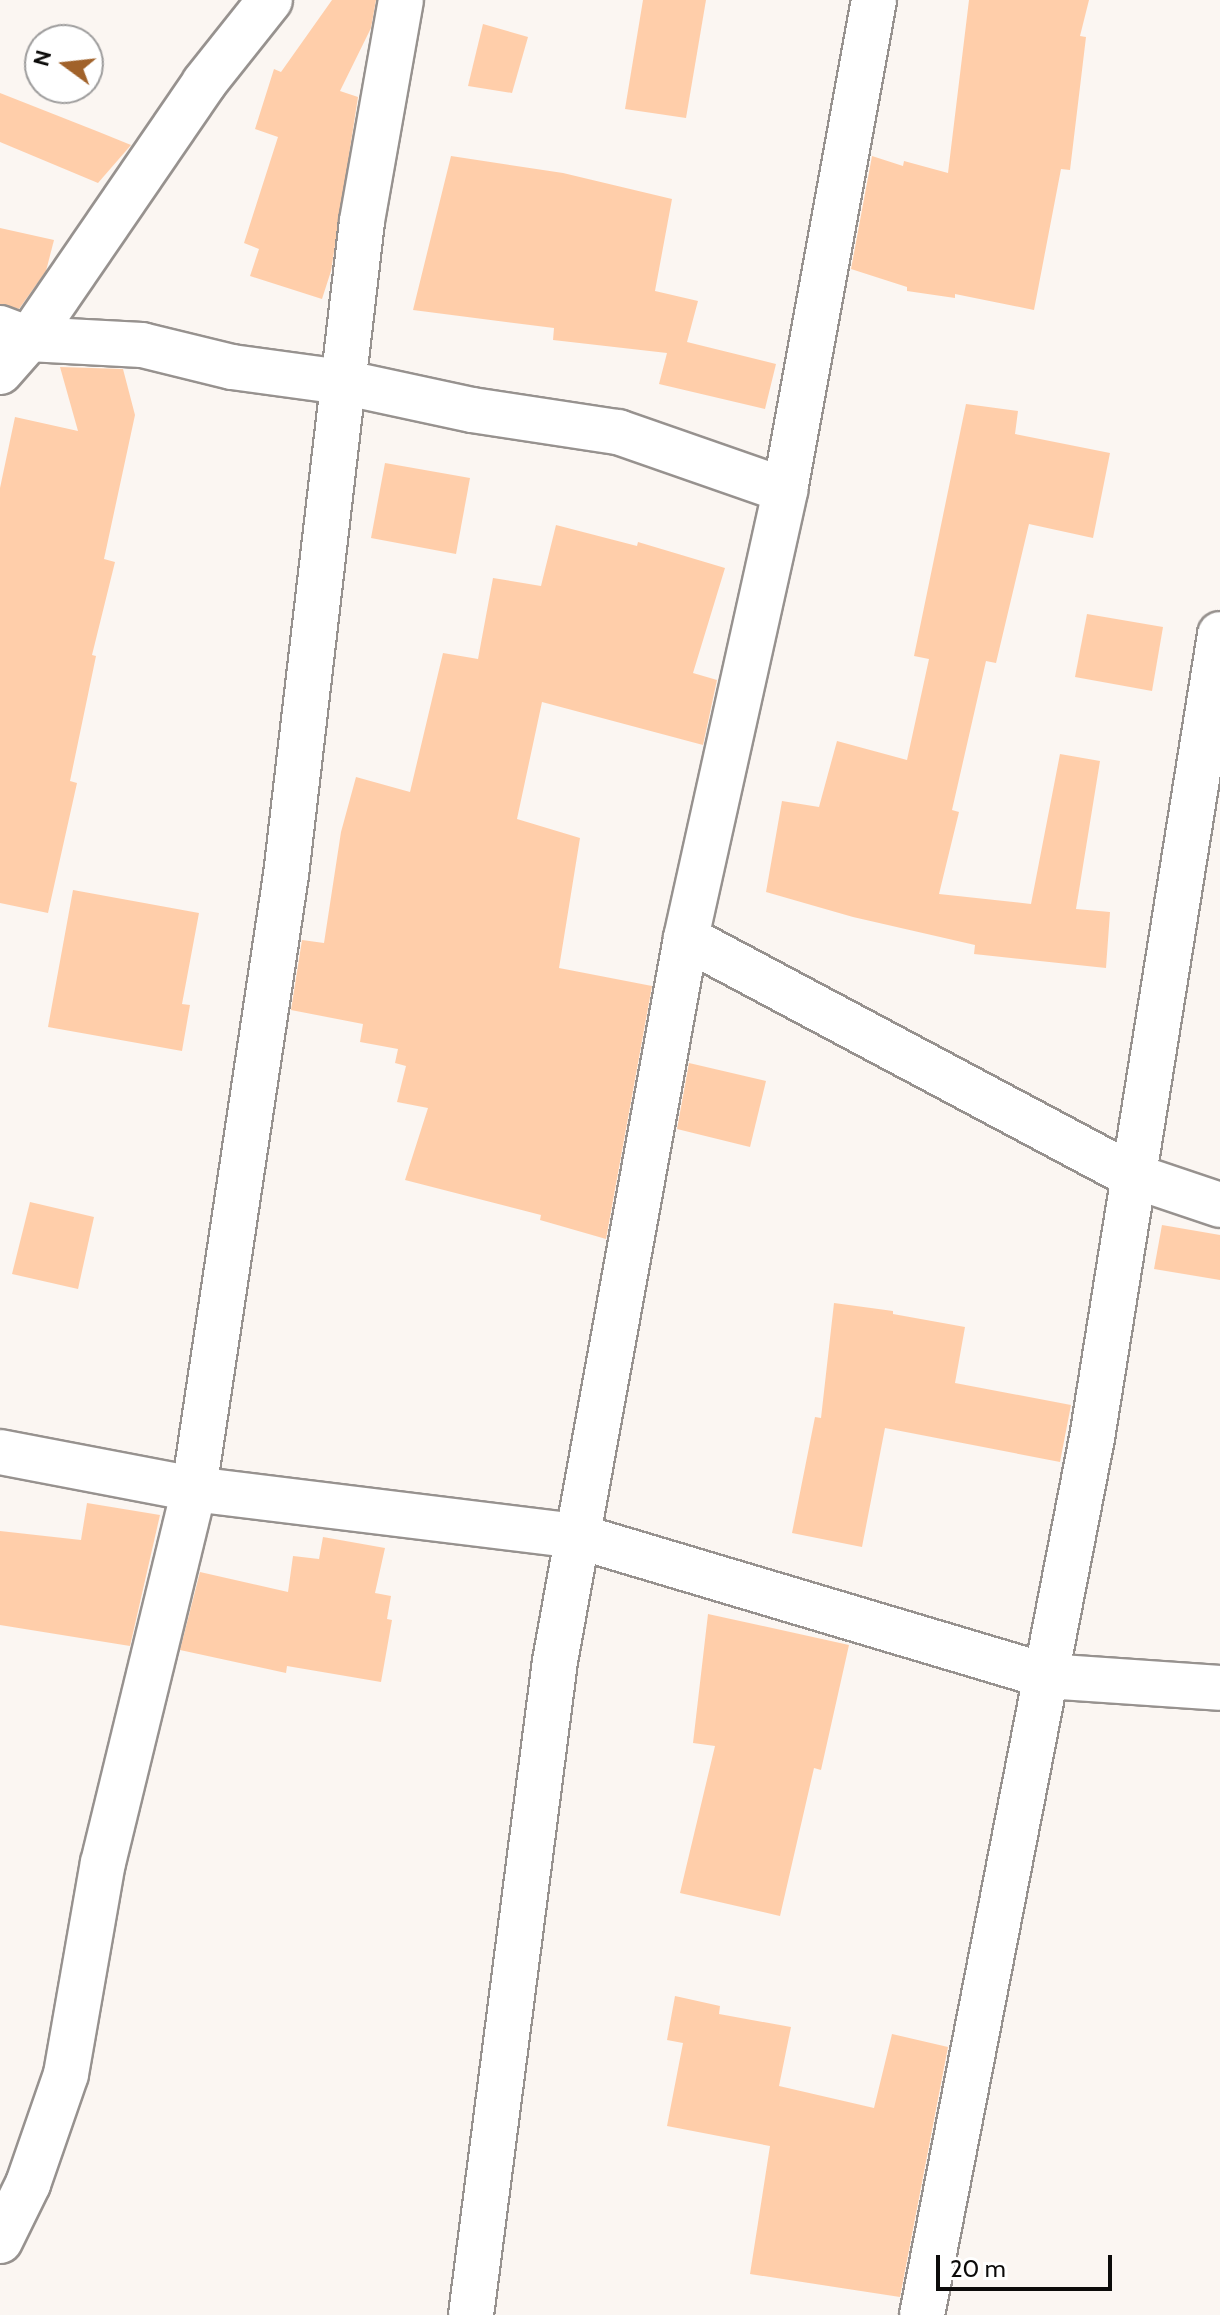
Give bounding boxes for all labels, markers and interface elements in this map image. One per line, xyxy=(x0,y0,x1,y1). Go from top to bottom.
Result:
north arrow xyxy=(24,24,104,104)
text: N xyxy=(27,47,57,69)
scale bar xyxy=(940,2239,1116,2289)
text: 20 m xyxy=(950,2254,1006,2283)

